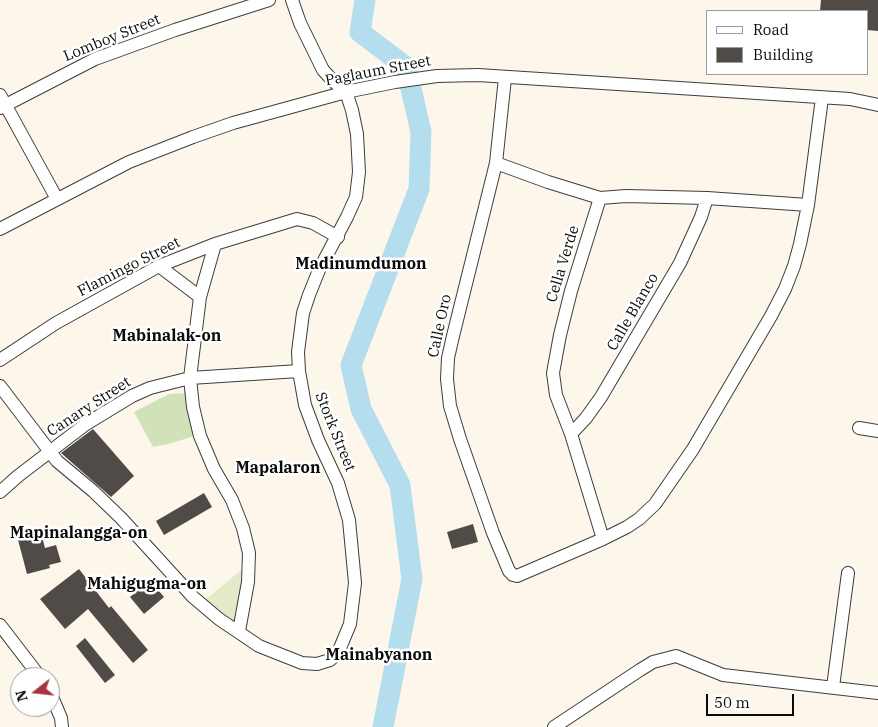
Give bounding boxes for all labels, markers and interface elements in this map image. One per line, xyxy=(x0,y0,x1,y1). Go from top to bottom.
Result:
street label: Lomboy Street xyxy=(61,10,163,66)
legend xyxy=(706,10,868,75)
text: Road xyxy=(753,20,789,39)
text: Building xyxy=(753,45,813,64)
street label: Paglaum Street xyxy=(324,52,432,90)
street label: Cella Verde xyxy=(543,223,583,305)
street label: Flamingo Street xyxy=(75,233,183,301)
district label: Madinumdumon xyxy=(295,254,427,274)
street label: Calle Blanco xyxy=(604,270,662,354)
street label: Calle Oro xyxy=(425,293,455,359)
district label: Mabinalak-on xyxy=(113,326,221,346)
street label: Canary Street xyxy=(44,373,134,441)
street label: Stork Street xyxy=(311,390,359,474)
district label: Mapalaron xyxy=(235,458,321,478)
district label: Mapinalangga-on xyxy=(10,523,148,543)
district label: Mahigugma-on xyxy=(87,574,207,594)
district label: Mainabyanon xyxy=(326,645,432,665)
north arrow xyxy=(10,667,60,717)
scale bar xyxy=(708,684,796,716)
text: N xyxy=(11,688,32,704)
text: 50 m xyxy=(714,693,750,712)

